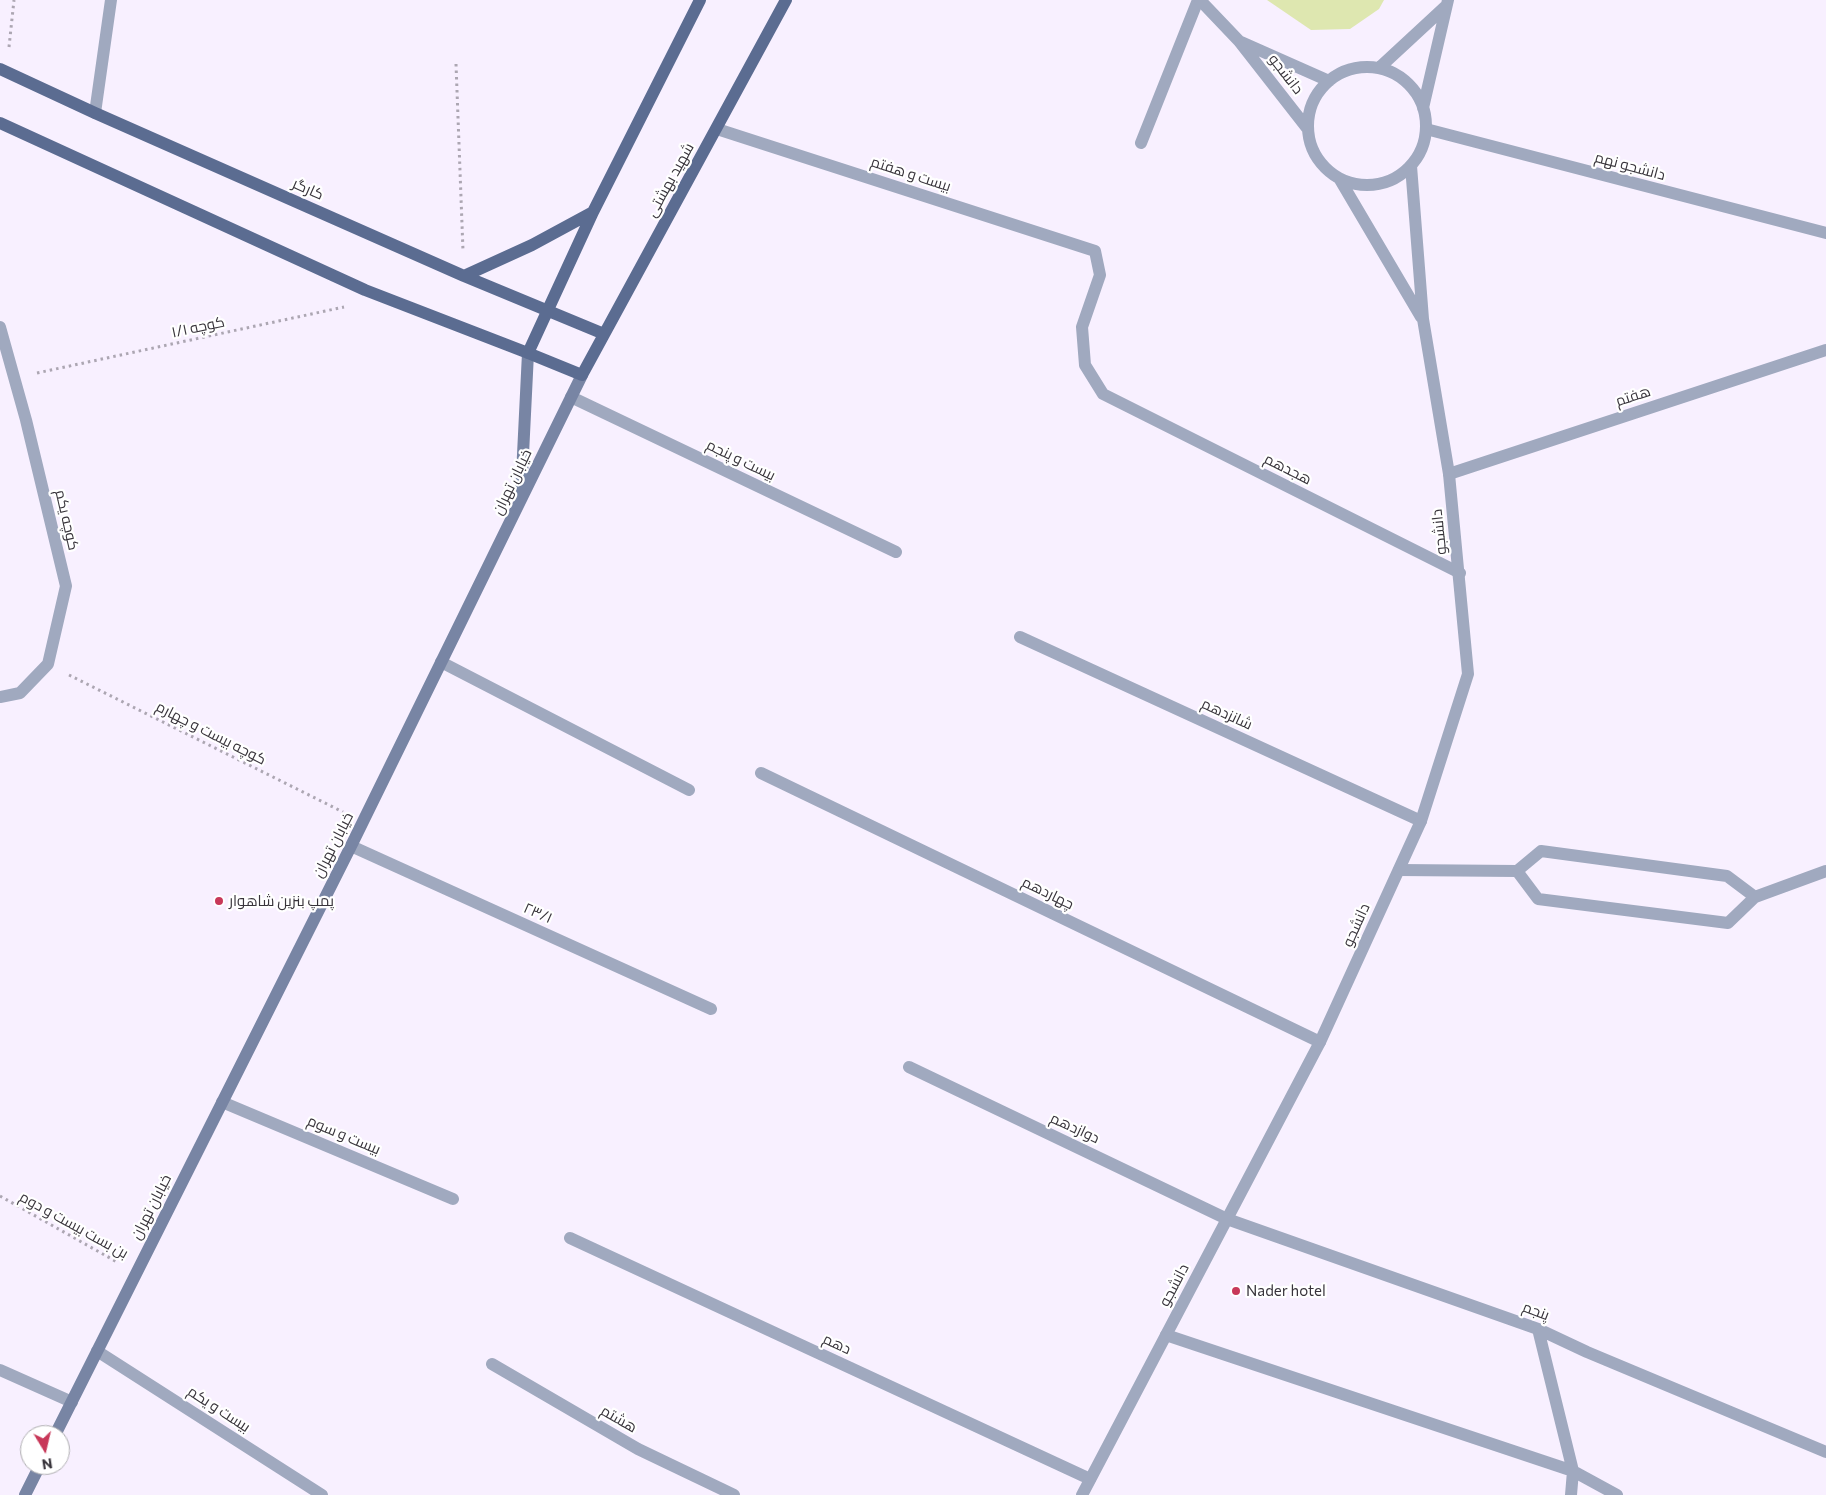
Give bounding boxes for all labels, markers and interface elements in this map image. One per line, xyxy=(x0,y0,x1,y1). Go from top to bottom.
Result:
street label: دانشجو xyxy=(1265,50,1307,98)
street label: شهید بهشتی xyxy=(642,140,698,220)
street label: دانشجو نهم xyxy=(1593,148,1667,184)
street label: بیست و هفتم xyxy=(869,153,953,195)
street label: کارگر xyxy=(290,174,326,204)
street label: کوچه ۱/۱ xyxy=(170,313,226,341)
street label: هفتم xyxy=(1613,382,1653,410)
street label: بیست و پنجم xyxy=(703,436,779,484)
street label: خیابان تهران xyxy=(488,446,536,518)
street label: هجدهم xyxy=(1261,449,1315,489)
street label: کوچه یکم xyxy=(51,488,83,552)
street label: دانشجو xyxy=(1428,508,1450,556)
street label: شانزدهم xyxy=(1199,694,1255,734)
street label: کوچه بیست و چهارم xyxy=(153,697,269,769)
street label: خیابان تهران xyxy=(309,809,357,881)
street label: چهاردهم xyxy=(1019,873,1077,913)
place label: پمپ بنزین شاهوار xyxy=(229,892,334,910)
marker: پمپ بنزین شاهوار xyxy=(213,895,225,907)
street label: ۲۳/۱ xyxy=(521,899,555,927)
street label: دانشجو xyxy=(1338,900,1374,950)
street label: دوازدهم xyxy=(1047,1109,1103,1147)
street label: بیست و سوم xyxy=(305,1111,383,1159)
street label: خیابان تهران xyxy=(127,1171,175,1243)
street label: بن بست بیست و دوم xyxy=(16,1188,132,1262)
street label: دانشجو xyxy=(1155,1261,1193,1309)
place label: Nader hotel xyxy=(1246,1282,1326,1300)
marker: Nader hotel xyxy=(1230,1285,1242,1297)
street label: پنجم xyxy=(1520,1298,1552,1324)
street label: دهم xyxy=(820,1330,854,1358)
street label: بیست و یکم xyxy=(184,1382,254,1436)
street label: هشتم xyxy=(598,1401,640,1437)
north arrow xyxy=(20,1425,70,1475)
text: N xyxy=(41,1455,54,1474)

